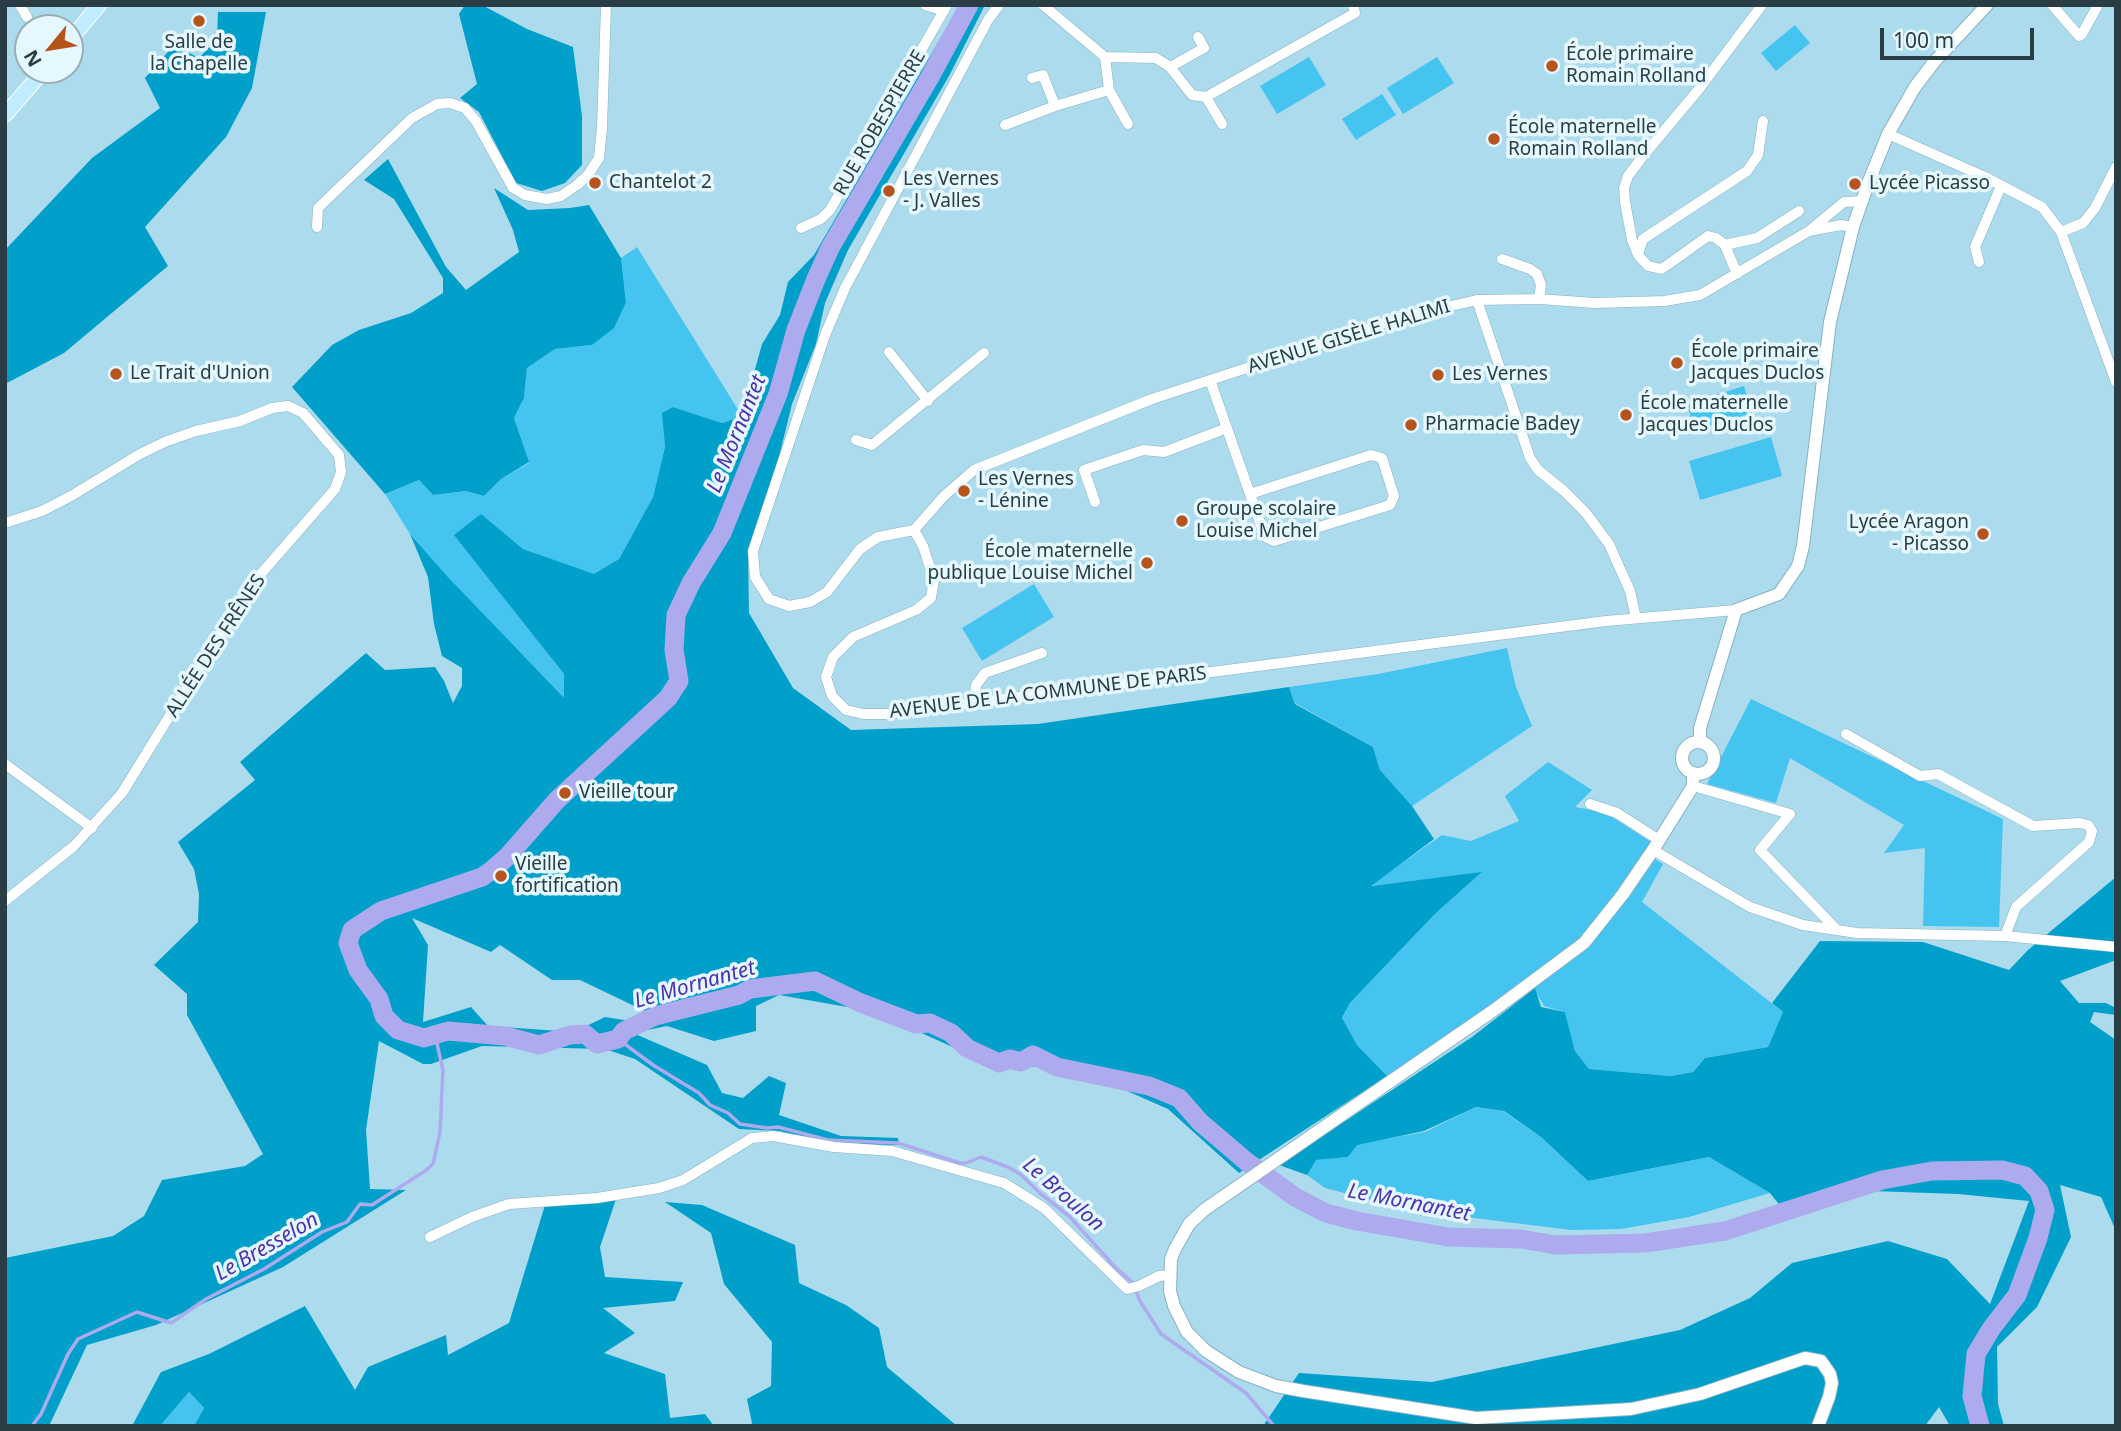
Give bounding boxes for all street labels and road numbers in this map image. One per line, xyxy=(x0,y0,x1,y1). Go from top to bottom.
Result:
street label: RUE ROBESPIERRE xyxy=(829,46,931,200)
street label: AVENUE GISÈLE HALIMI xyxy=(1245,295,1453,379)
street label: ALLÉE DES FRÊNES xyxy=(161,570,271,722)
street label: AVENUE DE LA COMMUNE DE PARIS xyxy=(888,662,1208,724)

